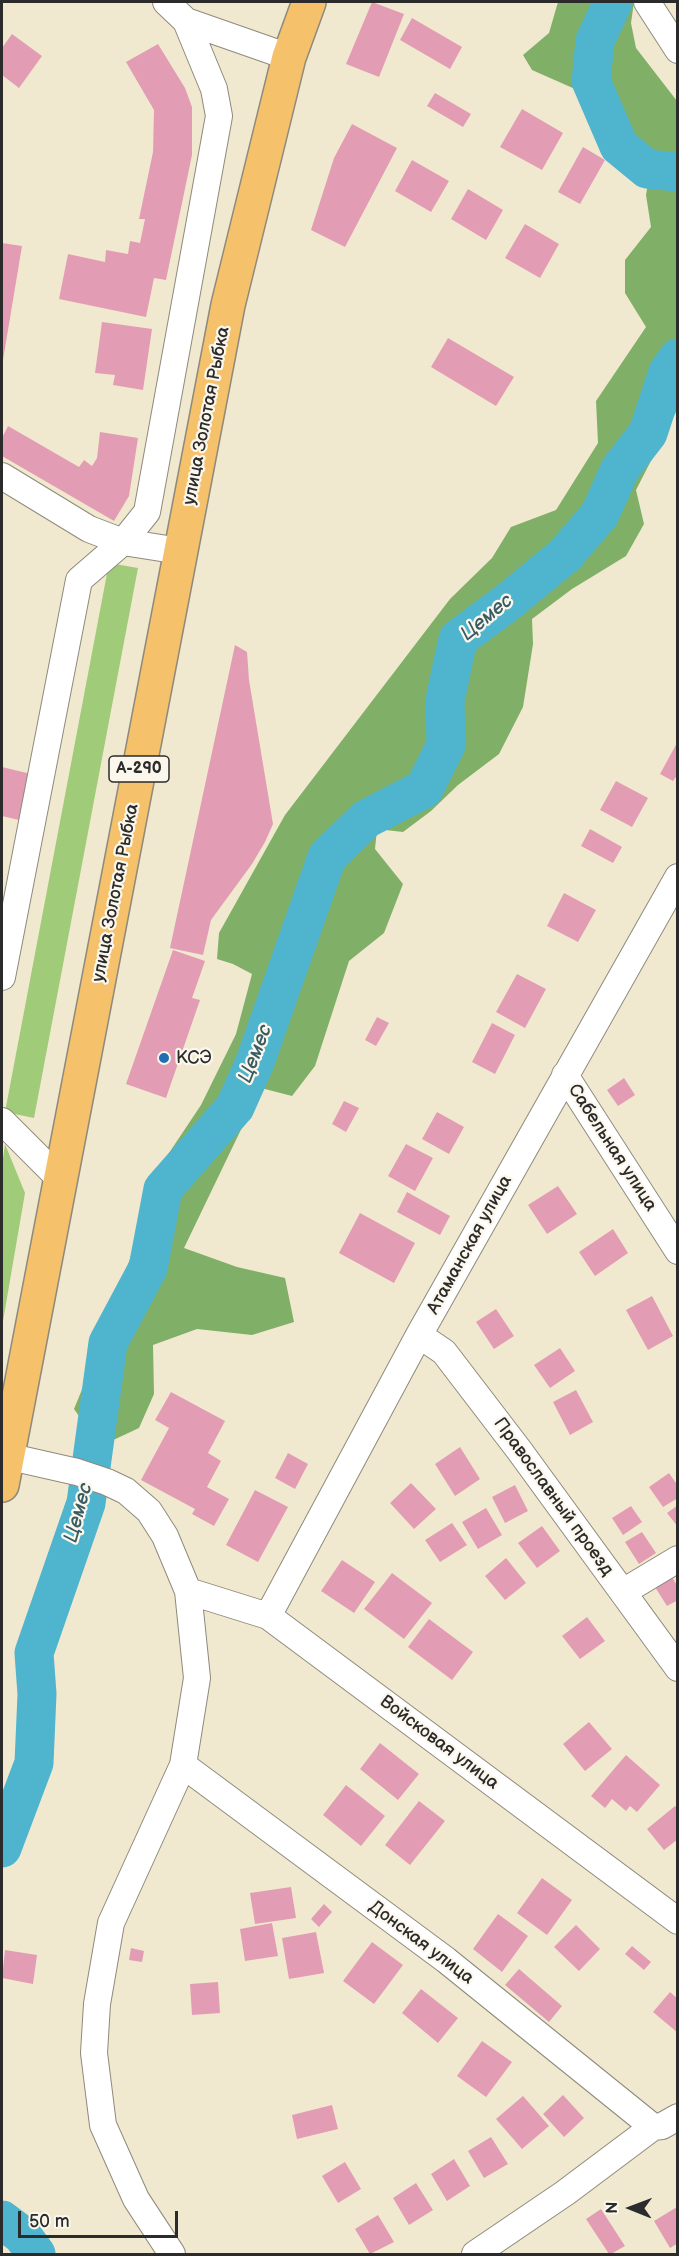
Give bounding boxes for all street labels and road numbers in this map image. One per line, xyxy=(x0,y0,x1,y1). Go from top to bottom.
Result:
street label: улица Золотая Рыбка xyxy=(179,325,235,507)
road number: А-290 xyxy=(109,756,169,782)
street label: улица Золотая Рыбка xyxy=(88,802,144,984)
street label: Сабельная улица xyxy=(563,1080,661,1216)
street label: Атаманская улица xyxy=(423,1172,517,1318)
street label: Православный проезд xyxy=(488,1414,618,1580)
street label: Войсковая улица xyxy=(375,1691,503,1795)
street label: Донская улица xyxy=(364,1897,478,1989)

